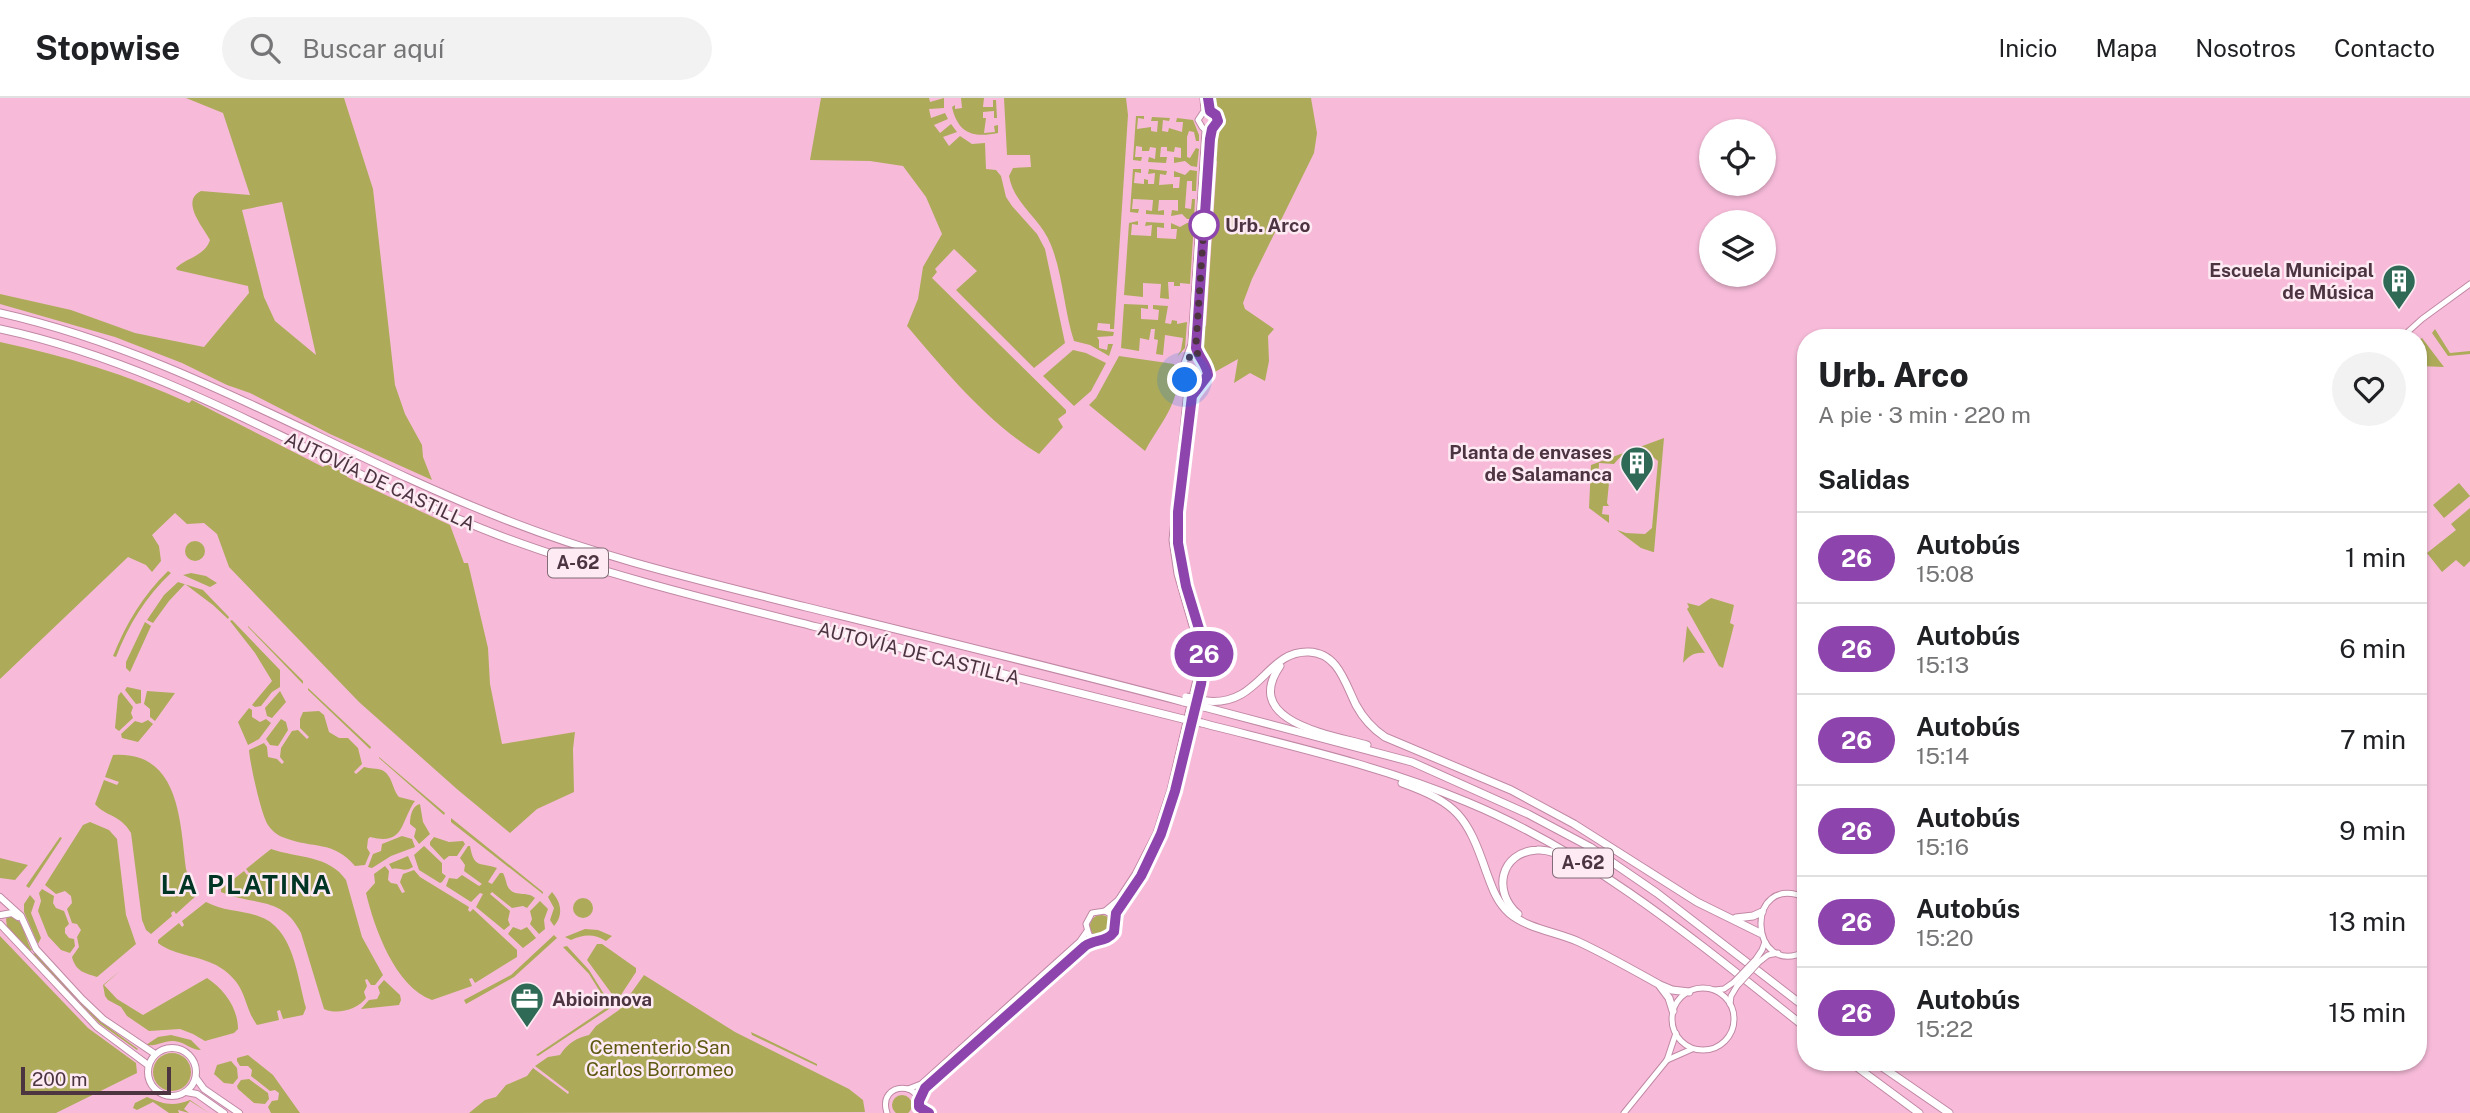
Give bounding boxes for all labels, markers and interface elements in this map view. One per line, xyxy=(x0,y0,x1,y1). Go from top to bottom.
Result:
search box xyxy=(222,17,712,80)
text: Stopwise xyxy=(35,29,180,67)
icon: search xyxy=(246,29,284,67)
text: Buscar aquí xyxy=(302,33,444,64)
text: Inicio xyxy=(1998,34,2057,62)
text: Mapa xyxy=(2095,34,2157,62)
text: Nosotros xyxy=(2195,34,2296,62)
text: Contacto xyxy=(2334,34,2435,62)
map controls xyxy=(1699,119,1776,287)
button: locate xyxy=(1699,119,1776,196)
marker: Urb. Arco xyxy=(1189,210,1219,240)
button: layers xyxy=(1699,210,1776,287)
place label: Urb. Arco xyxy=(1225,214,1310,236)
place label: Escuela Municipal de Música xyxy=(2209,259,2374,303)
building icon: Escuela Municipal de Música xyxy=(2380,262,2418,311)
button: heart xyxy=(2332,352,2406,426)
text: Urb. Arco xyxy=(1818,356,1969,394)
your location xyxy=(1167,362,1202,397)
text: A pie · 3 min · 220 m xyxy=(1818,401,2031,428)
street label: AUTOVÍA DE CASTILLA xyxy=(281,427,479,535)
place label: Planta de envases de Salamanca xyxy=(1449,441,1612,485)
building icon: Planta de envases de Salamanca xyxy=(1618,444,1656,493)
text: Salidas xyxy=(1818,464,1910,495)
text: Autobús xyxy=(1916,529,2020,560)
text: 1 min xyxy=(2345,542,2406,573)
text: 26 xyxy=(1841,544,1872,572)
road number: A-62 xyxy=(548,548,608,578)
text: 15:08 xyxy=(1916,560,1974,587)
street label: AUTOVÍA DE CASTILLA xyxy=(816,617,1022,689)
text: Autobús xyxy=(1916,620,2020,651)
line badge: 26 xyxy=(1172,631,1236,677)
text: 6 min xyxy=(2339,633,2406,664)
text: 26 xyxy=(1841,635,1872,663)
text: 26 xyxy=(1188,640,1220,668)
text: 15:13 xyxy=(1916,651,1969,678)
text: Autobús xyxy=(1916,711,2020,742)
text: 7 min xyxy=(2340,724,2406,755)
text: 26 xyxy=(1841,726,1872,754)
text: 15:14 xyxy=(1916,742,1969,769)
text: Autobús xyxy=(1916,802,2020,833)
text: 9 min xyxy=(2339,815,2406,846)
text: 26 xyxy=(1841,817,1872,845)
text: 15:16 xyxy=(1916,833,1969,860)
road number: A-62 xyxy=(1553,848,1613,878)
district label: LA PLATINA xyxy=(161,869,333,900)
text: Autobús xyxy=(1916,893,2020,924)
text: 13 min xyxy=(2329,906,2406,937)
text: 26 xyxy=(1841,908,1872,936)
text: 15:20 xyxy=(1916,924,1974,951)
office icon: Abioinnova xyxy=(508,980,546,1029)
text: Autobús xyxy=(1916,984,2020,1015)
place label: Abioinnova xyxy=(552,988,652,1010)
text: 15 min xyxy=(2328,997,2406,1028)
text: 26 xyxy=(1841,999,1872,1027)
text: 15:22 xyxy=(1916,1015,1973,1042)
park label: Cementerio San Carlos Borromeo xyxy=(586,1036,734,1080)
scale bar xyxy=(21,1064,172,1096)
text: 200 m xyxy=(32,1068,88,1090)

